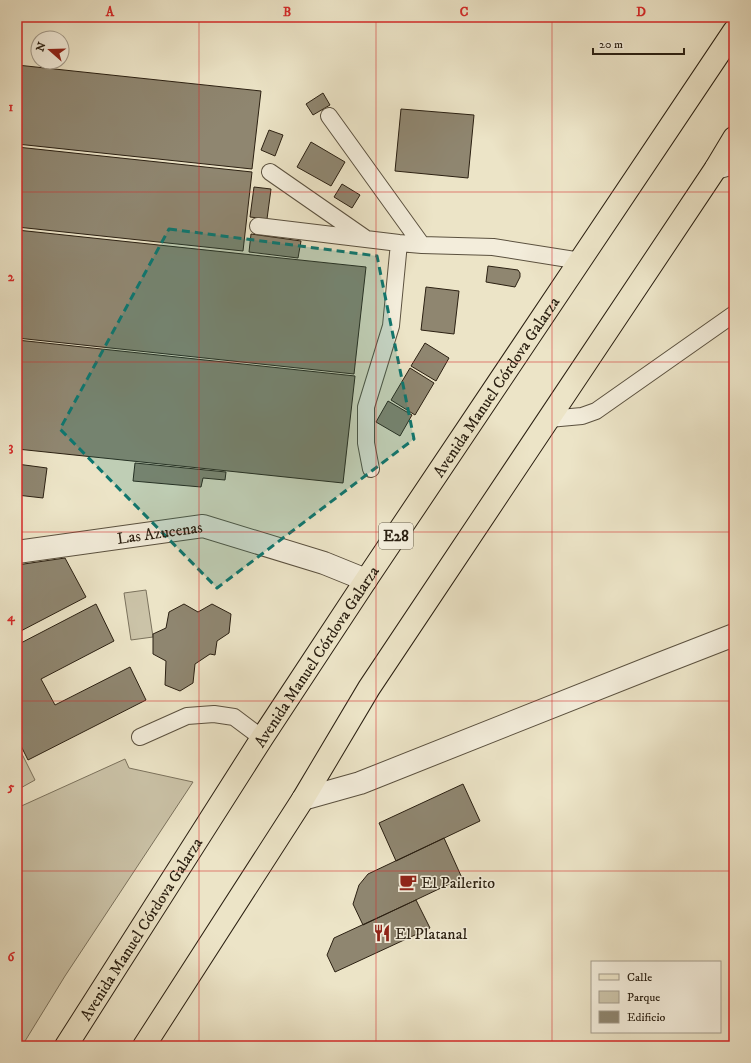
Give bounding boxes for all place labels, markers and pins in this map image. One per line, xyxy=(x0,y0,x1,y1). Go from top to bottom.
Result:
cafe icon: El Pailerito xyxy=(398,872,418,892)
place label: El Pailerito xyxy=(421,873,495,893)
restaurant icon: El Platanal xyxy=(372,923,392,943)
place label: El Platanal xyxy=(395,924,467,944)

